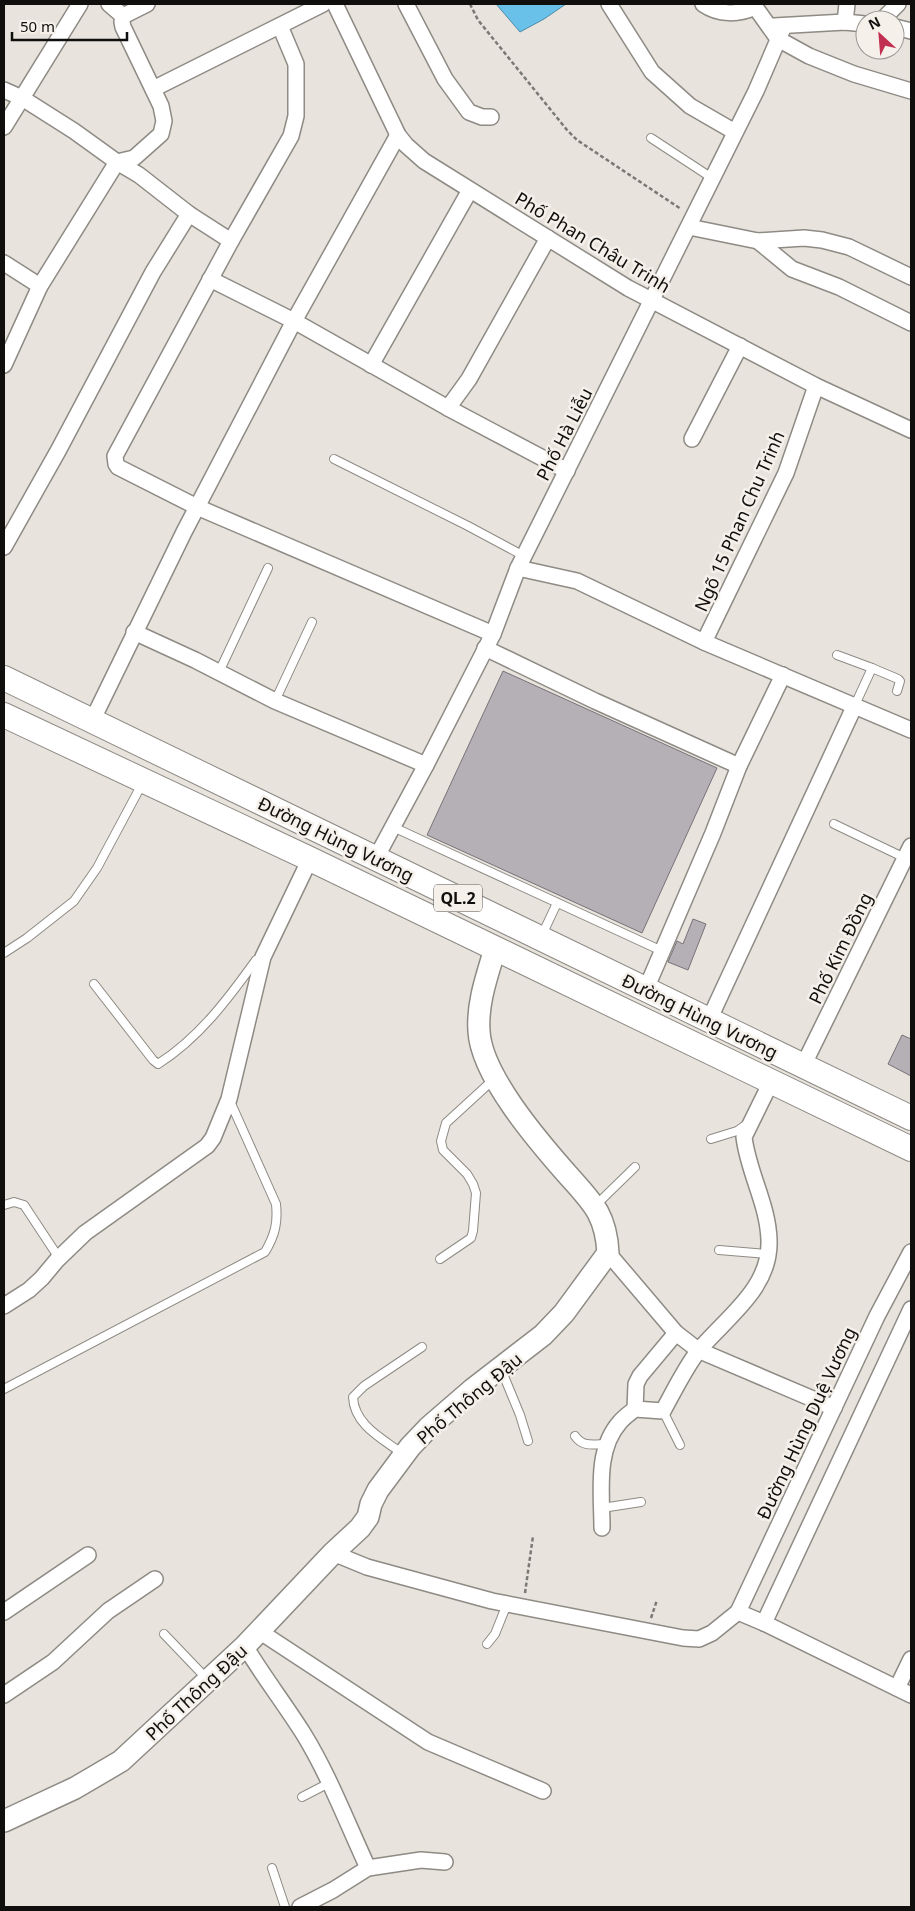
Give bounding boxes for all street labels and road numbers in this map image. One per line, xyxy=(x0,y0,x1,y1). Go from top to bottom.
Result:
street label: Phố Phan Châu Trinh xyxy=(511,186,675,298)
street label: Phố Hà Liễu xyxy=(530,384,598,484)
street label: Ngõ 15 Phan Chu Trinh xyxy=(688,427,790,615)
street label: Đường Hùng Vương xyxy=(254,791,418,887)
road number: QL.2 xyxy=(434,884,482,911)
street label: Phố Kim Đồng xyxy=(803,888,877,1008)
street label: Đường Hùng Vương xyxy=(618,968,782,1064)
street label: Đường Hùng Duệ Vương xyxy=(751,1323,861,1523)
street label: Phố Thông Đậu xyxy=(411,1347,527,1449)
street label: Phố Thông Đậu xyxy=(140,1639,252,1745)

